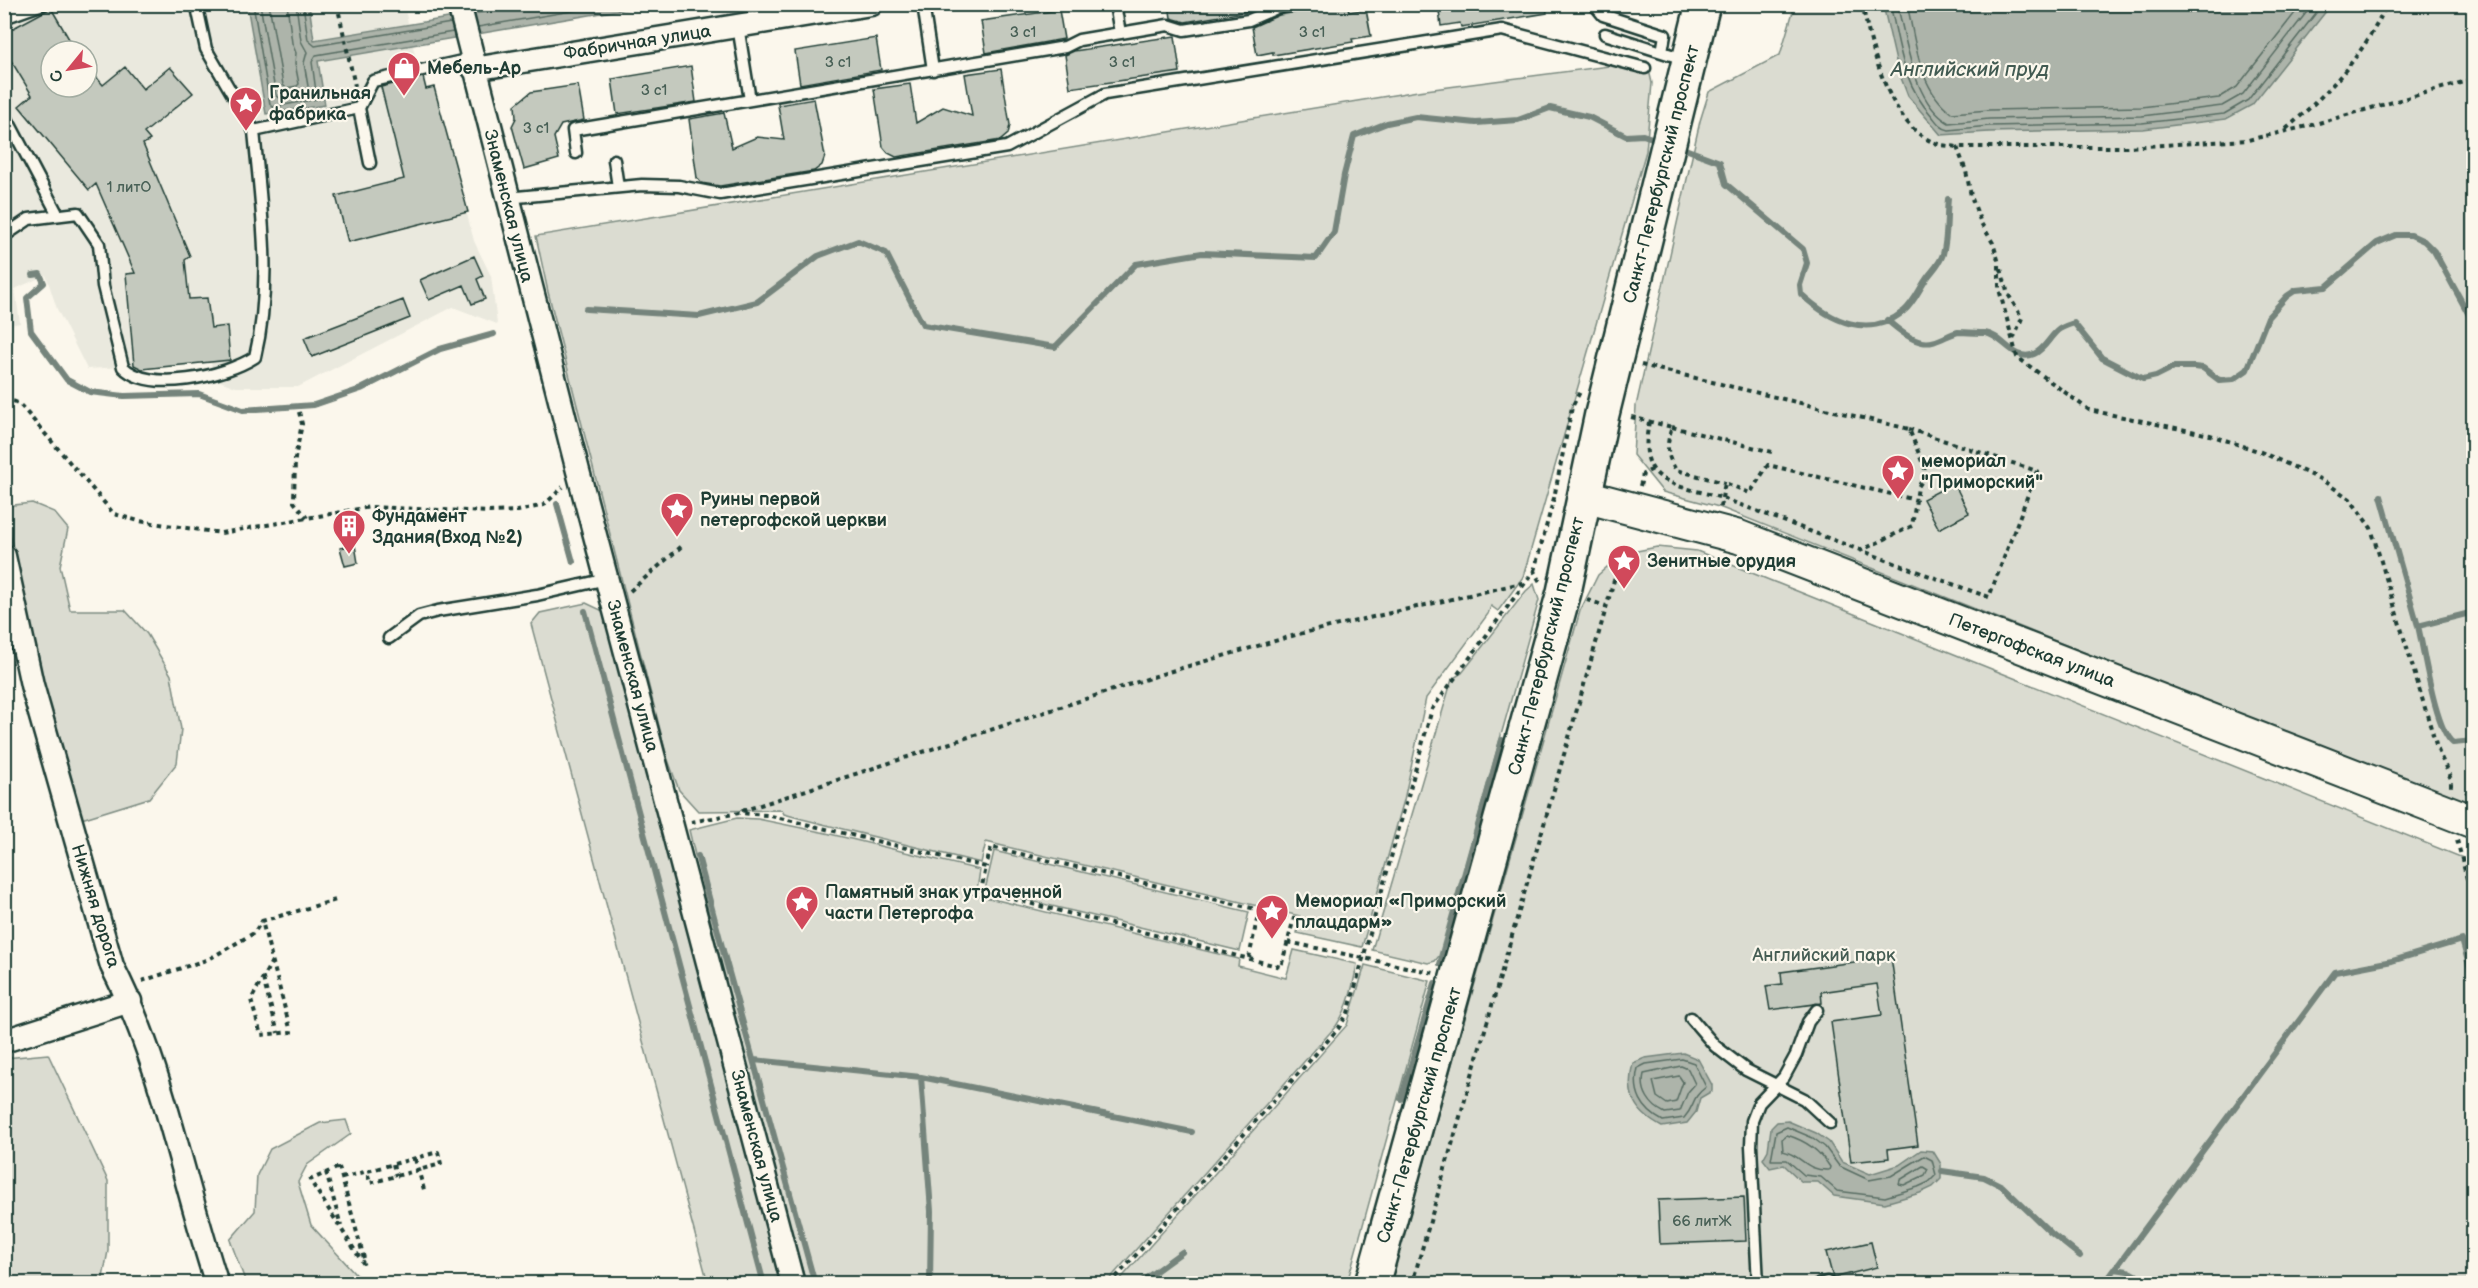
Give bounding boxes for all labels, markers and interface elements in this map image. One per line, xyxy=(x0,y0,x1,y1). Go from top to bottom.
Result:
street label: Фабричная улица xyxy=(562,20,713,65)
house number: 3 с1 xyxy=(1010,23,1036,42)
house number: 3 с1 xyxy=(1299,23,1325,42)
north arrow xyxy=(39,39,99,99)
street label: Санкт-Петербургский проспект xyxy=(1619,42,1704,305)
shop icon: Мебель-Ар xyxy=(386,50,422,97)
house number: 3 с1 xyxy=(825,53,851,72)
house number: 3 с1 xyxy=(1109,53,1135,72)
place label: Мебель-Ар xyxy=(427,58,522,79)
water label: Английский пруд xyxy=(1890,58,2049,82)
text: С xyxy=(46,66,68,85)
house number: 3 с1 xyxy=(641,81,667,100)
place label: Гранильная фабрика xyxy=(269,83,371,125)
place icon: Гранильная фабрика xyxy=(228,85,264,132)
house number: 3 с1 xyxy=(523,119,549,138)
street label: Знаменская улица xyxy=(479,127,538,285)
house number: 1 литО xyxy=(107,178,151,197)
place label: мемориал "Приморский" xyxy=(1921,451,2043,493)
place icon: мемориал "Приморский" xyxy=(1880,453,1916,500)
place label: Руины первой петергофской церкви xyxy=(700,489,887,531)
place icon: Руины первой петергофской церкви xyxy=(659,491,695,538)
place label: Фундамент Здания(Вход №2) xyxy=(372,506,523,548)
building icon: Фундамент Здания(Вход №2) xyxy=(331,508,367,555)
street label: Санкт-Петербургский проспект xyxy=(1504,514,1589,777)
place icon: Зенитные орудия xyxy=(1606,543,1642,590)
place label: Зенитные орудия xyxy=(1647,551,1796,572)
street label: Знаменская улица xyxy=(602,598,663,755)
street label: Петергофская улица xyxy=(1946,609,2118,692)
street label: Нижняя дорога xyxy=(67,842,124,971)
place label: Памятный знак утраченной части Петергофа xyxy=(825,882,1062,924)
place icon: Памятный знак утраченной части Петергофа xyxy=(784,884,820,931)
place label: Мемориал «Приморский плацдарм» xyxy=(1295,891,1506,933)
place icon: Мемориал «Приморский плацдарм» xyxy=(1254,893,1290,940)
park label: Английский парк xyxy=(1751,945,1896,966)
street label: Санкт-Петербургский проспект xyxy=(1373,984,1466,1246)
street label: Знаменская улица xyxy=(726,1068,787,1225)
house number: 66 литЖ xyxy=(1672,1212,1732,1231)

